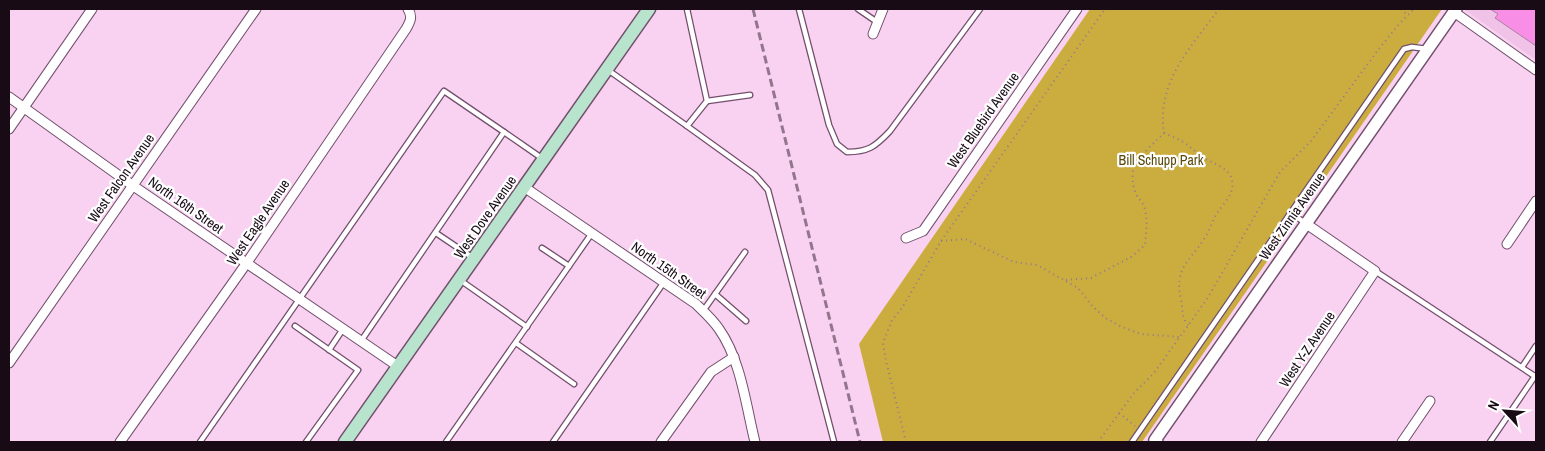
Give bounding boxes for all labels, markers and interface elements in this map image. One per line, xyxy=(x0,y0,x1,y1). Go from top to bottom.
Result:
street label: West Bluebird Avenue xyxy=(943,68,1023,172)
street label: West Falcon Avenue xyxy=(84,130,158,226)
park label: Bill Schupp Park xyxy=(1119,151,1204,169)
street label: West Zinnia Avenue xyxy=(1255,169,1329,263)
street label: West Dove Avenue xyxy=(450,172,520,262)
street label: North 16th Street xyxy=(145,173,227,237)
street label: West Eagle Avenue xyxy=(223,176,293,268)
street label: North 15th Street xyxy=(628,238,710,302)
street label: West Y-Z Avenue xyxy=(1275,308,1339,390)
north arrow xyxy=(1480,386,1530,436)
text: N xyxy=(1483,398,1503,413)

